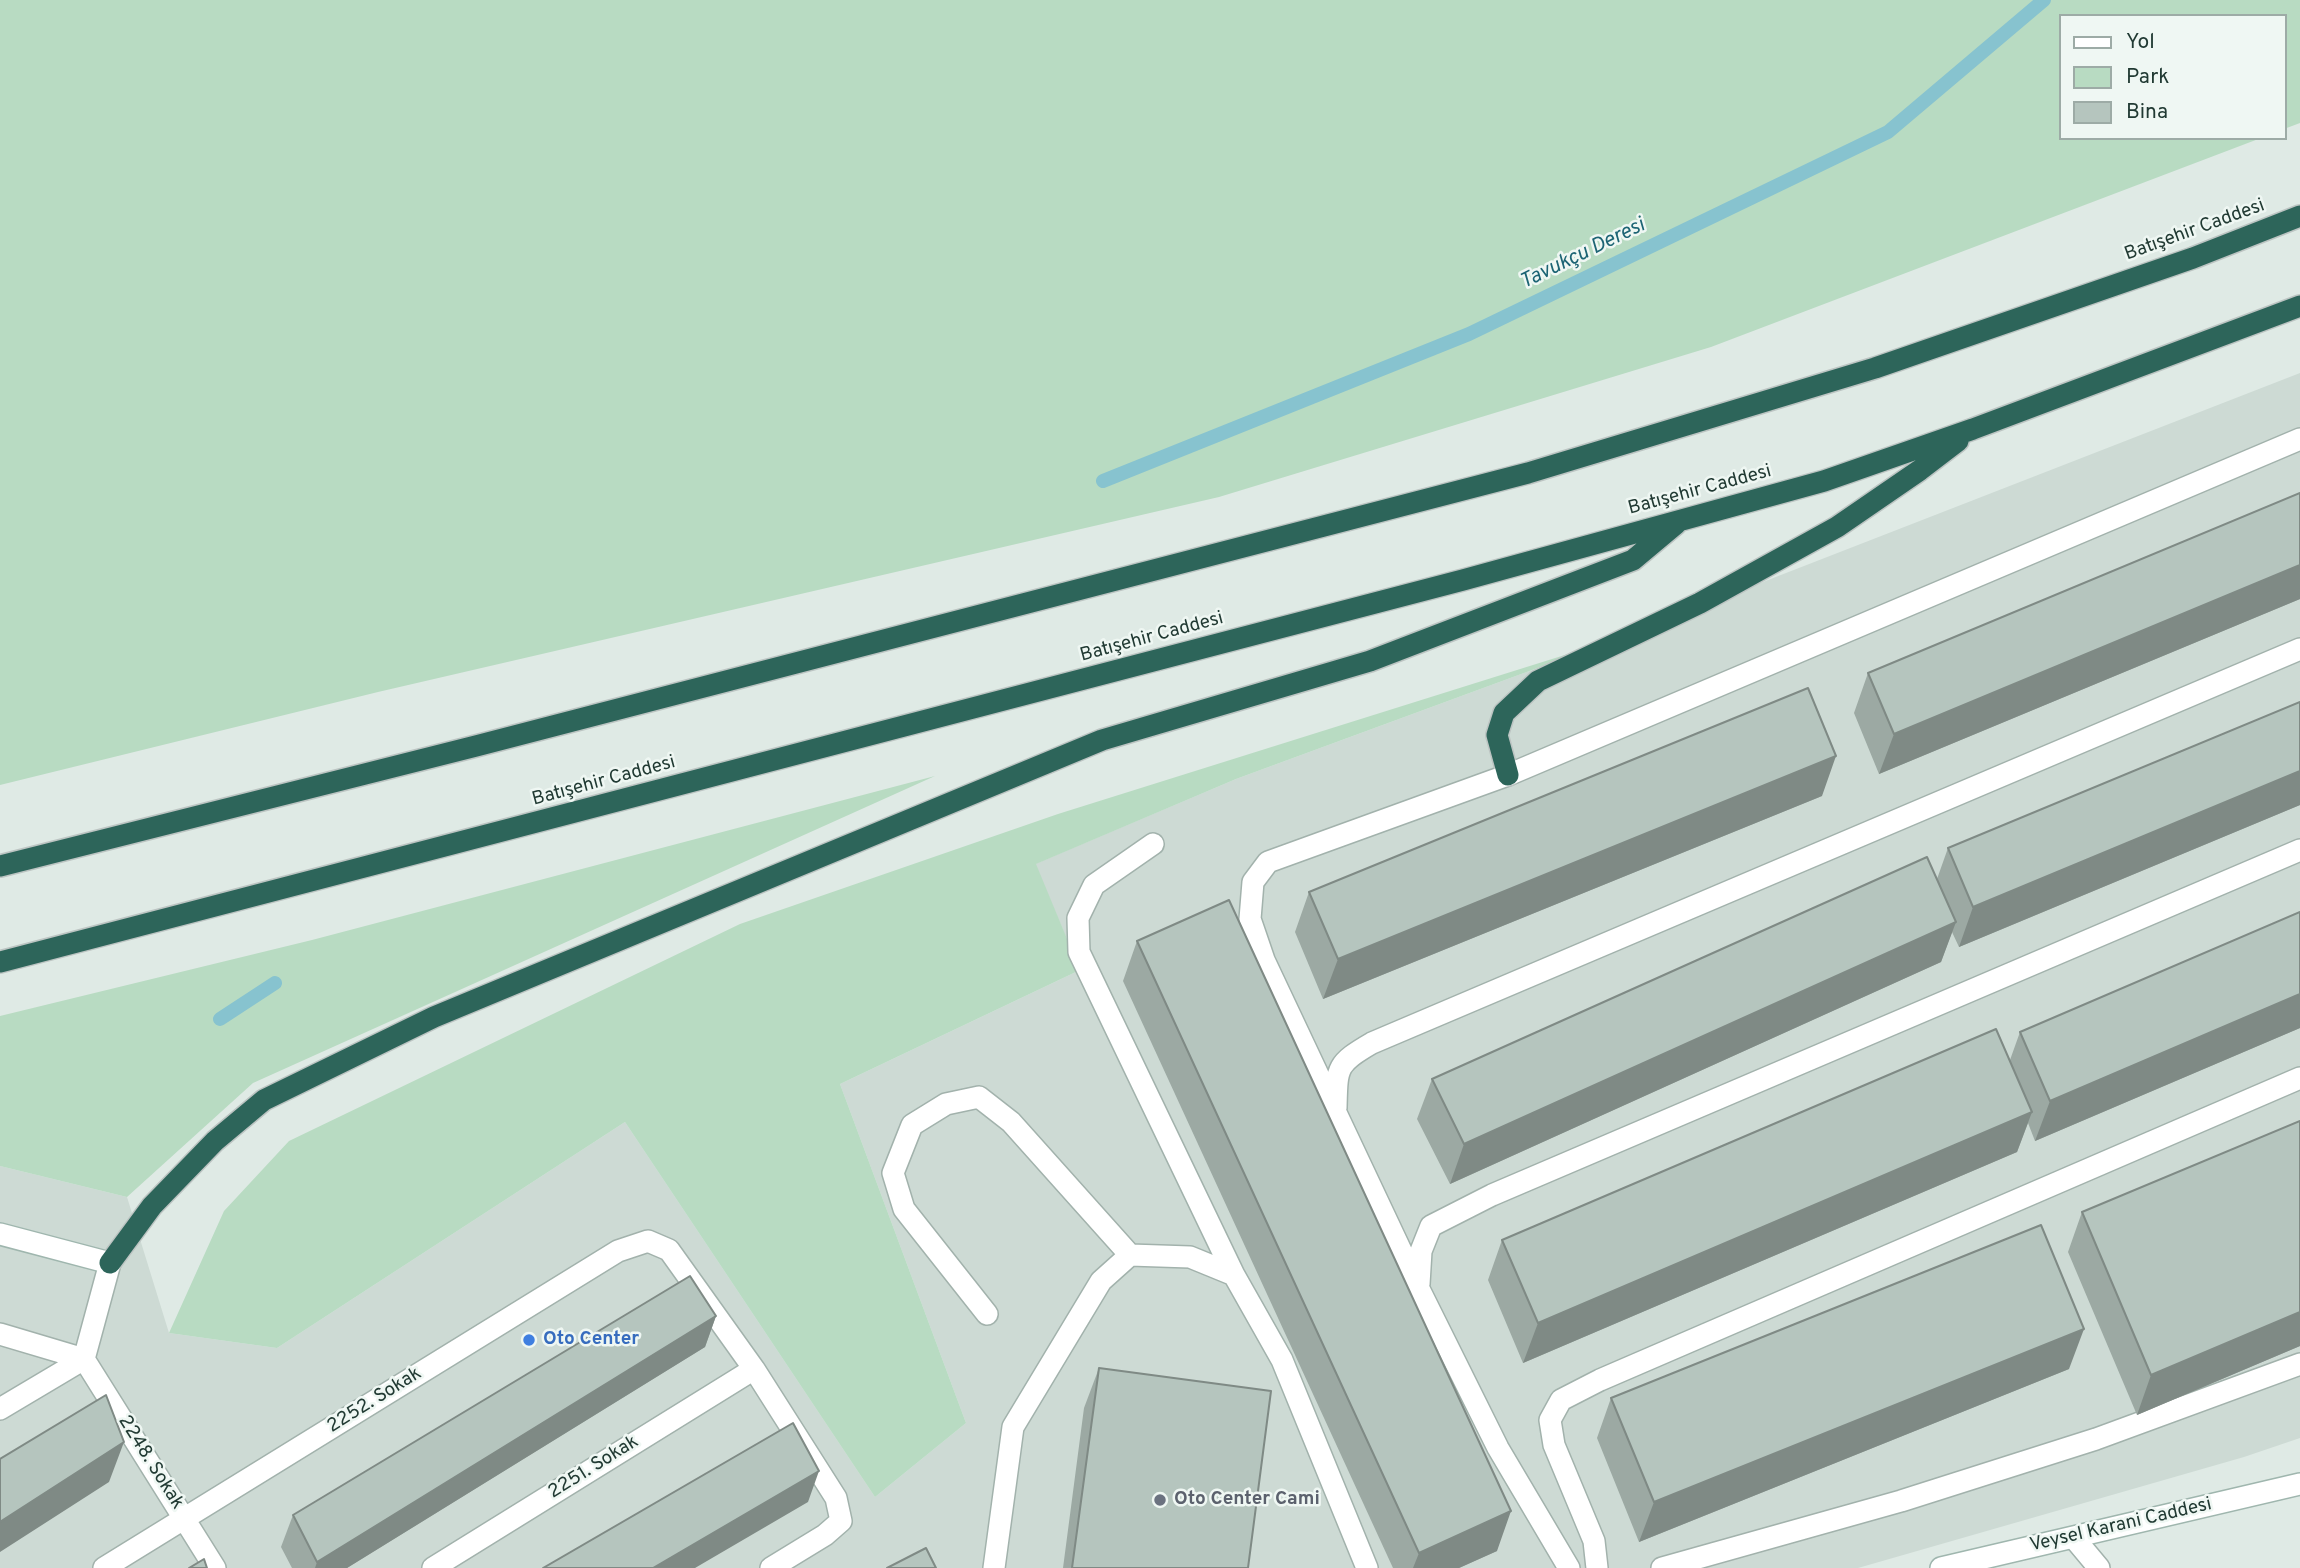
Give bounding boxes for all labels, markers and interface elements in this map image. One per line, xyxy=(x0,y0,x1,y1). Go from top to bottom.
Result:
legend xyxy=(2058,14,2286,140)
text: Yol xyxy=(2126,29,2155,56)
text: Park xyxy=(2126,64,2169,91)
text: Bina xyxy=(2126,99,2168,126)
street label: Batışehir Caddesi xyxy=(2122,195,2268,267)
water label: Tavukçu Deresi xyxy=(1516,214,1650,296)
street label: Batışehir Caddesi xyxy=(1626,461,1774,521)
street label: Batışehir Caddesi xyxy=(1078,608,1226,668)
street label: Batışehir Caddesi xyxy=(530,752,678,812)
place label: Oto Center xyxy=(543,1329,639,1351)
marker: Oto Center xyxy=(521,1332,537,1348)
street label: 2252. Sokak xyxy=(324,1363,426,1439)
street label: 2248. Sokak xyxy=(112,1412,188,1514)
street label: 2251. Sokak xyxy=(545,1431,643,1505)
place label: Oto Center Cami xyxy=(1174,1489,1320,1511)
marker: Oto Center Cami xyxy=(1152,1492,1168,1508)
street label: Veysel Karani Caddesi xyxy=(2028,1494,2214,1558)

